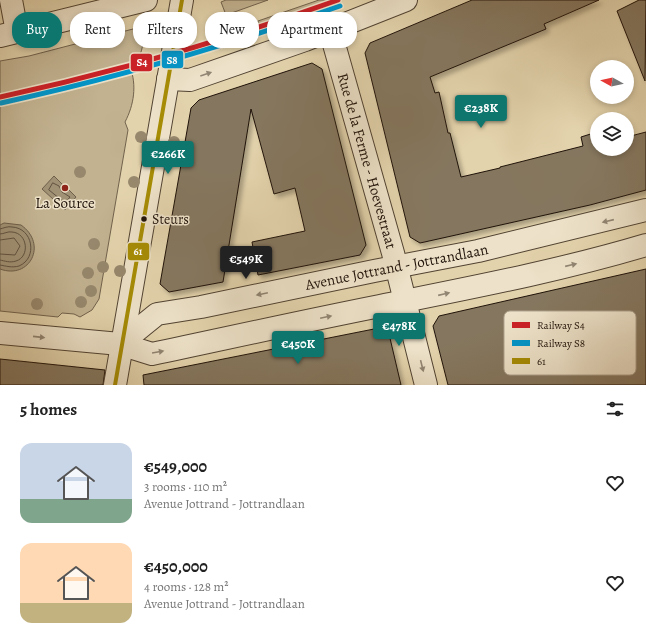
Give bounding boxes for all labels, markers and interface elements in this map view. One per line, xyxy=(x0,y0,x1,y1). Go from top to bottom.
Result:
chip: Buy xyxy=(12,12,62,48)
chip: Rent xyxy=(70,12,125,48)
chip: Filters xyxy=(133,12,197,48)
chip: New xyxy=(205,12,259,48)
chip: Apartment xyxy=(267,12,357,48)
line badge: S8 xyxy=(161,50,184,69)
line badge: S4 xyxy=(130,53,153,72)
text: S8 xyxy=(166,53,178,68)
text: S4 xyxy=(136,55,148,70)
north arrow xyxy=(590,60,634,104)
map controls xyxy=(590,60,634,156)
one-way arrow xyxy=(201,71,213,77)
street label: Rue de la Ferme - Hoevestraat xyxy=(333,71,401,251)
pin: €238K xyxy=(453,95,509,129)
text: €238K xyxy=(464,99,498,116)
button: layers xyxy=(590,112,634,156)
pin: €266K xyxy=(140,141,196,175)
text: €266K xyxy=(151,145,185,162)
marker: La Source xyxy=(60,183,70,193)
place label: La Source xyxy=(35,193,95,213)
place label: Steurs xyxy=(152,210,189,229)
marker: Steurs xyxy=(139,214,149,224)
one-way arrow xyxy=(602,218,615,224)
street label: Avenue Jottrand - Jottrandlaan xyxy=(303,239,490,295)
line badge: 61 xyxy=(127,242,150,261)
text: 61 xyxy=(133,244,143,259)
pin: €549K xyxy=(218,246,274,280)
text: €549K xyxy=(229,250,263,267)
one-way arrow xyxy=(565,262,577,268)
one-way arrow xyxy=(438,290,450,296)
one-way arrow xyxy=(256,292,269,298)
legend xyxy=(504,311,636,375)
one-way arrow xyxy=(320,313,332,319)
pin: €478K xyxy=(371,313,427,347)
text: €478K xyxy=(382,317,416,334)
text: Railway S4 xyxy=(537,318,585,333)
pin: €450K xyxy=(270,331,326,365)
one-way arrow xyxy=(33,334,45,340)
text: €450K xyxy=(281,335,315,352)
text: Railway S8 xyxy=(537,336,585,351)
one-way arrow xyxy=(152,349,164,355)
text: 61 xyxy=(537,354,546,369)
one-way arrow xyxy=(419,360,425,373)
text: 5 homes xyxy=(20,398,77,421)
icon: filters xyxy=(604,398,626,420)
text: €549,000 xyxy=(144,455,207,478)
icon: home xyxy=(52,459,100,507)
icon: heart xyxy=(604,472,626,494)
text: 3 rooms · 110 m² xyxy=(144,478,227,495)
text: Avenue Jottrand - Jottrandlaan xyxy=(144,495,305,512)
text: €450,000 xyxy=(144,555,208,578)
icon: home xyxy=(52,559,100,607)
icon: heart xyxy=(604,572,626,594)
text: 4 rooms · 128 m² xyxy=(144,578,229,595)
text: Avenue Jottrand - Jottrandlaan xyxy=(144,595,305,612)

